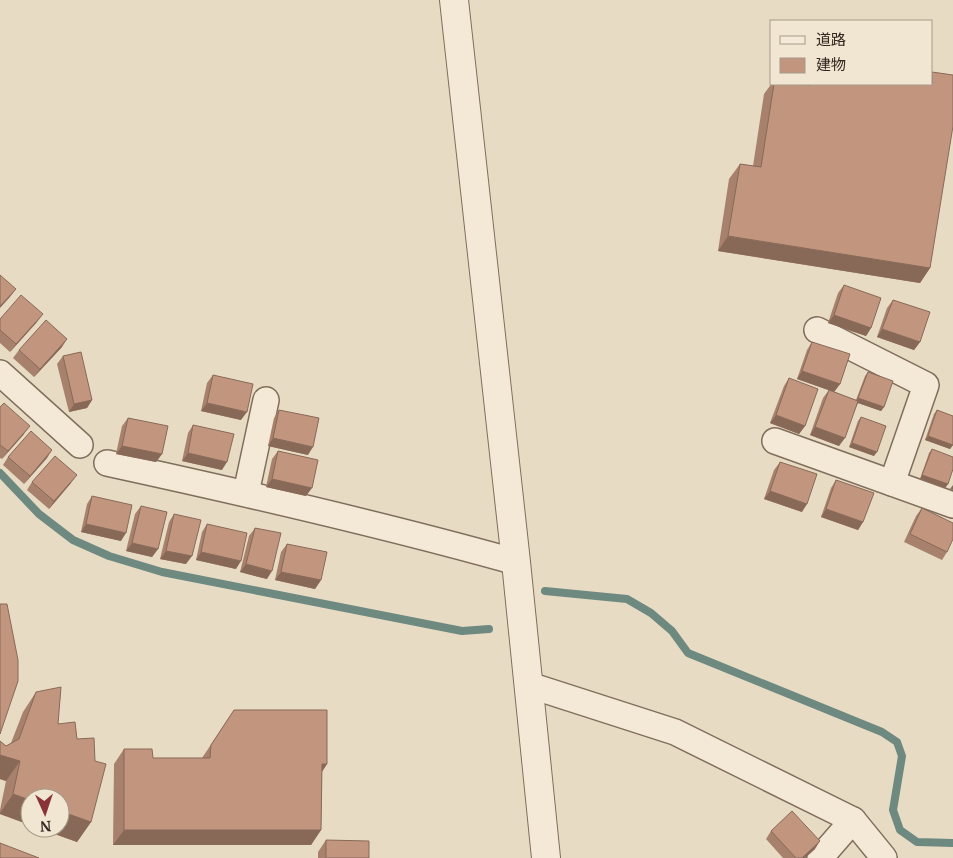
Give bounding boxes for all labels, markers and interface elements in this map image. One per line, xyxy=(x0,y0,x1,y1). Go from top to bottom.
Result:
legend xyxy=(770,20,933,85)
text: 道路 xyxy=(816,30,846,49)
text: 建物 xyxy=(816,55,846,74)
north arrow xyxy=(20,788,70,838)
text: N xyxy=(40,817,52,835)

